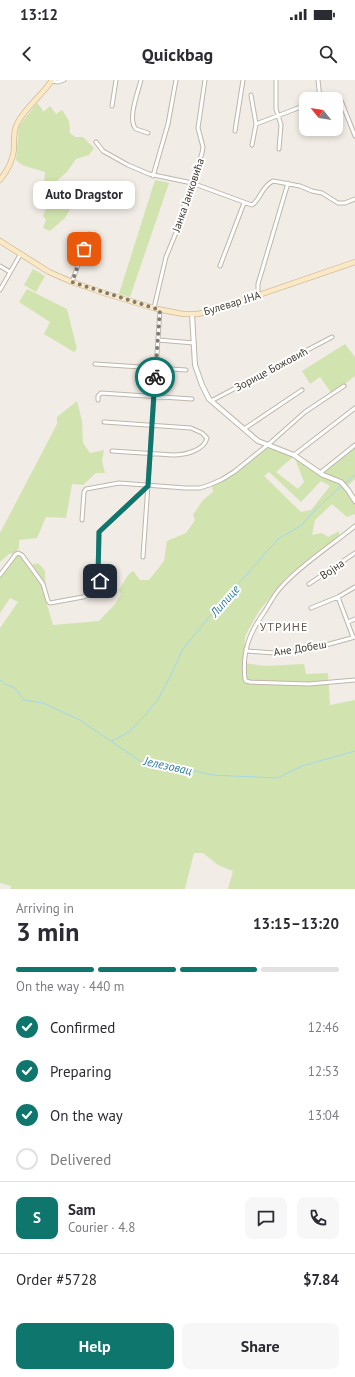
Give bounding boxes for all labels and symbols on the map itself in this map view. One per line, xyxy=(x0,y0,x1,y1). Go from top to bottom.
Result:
north arrow xyxy=(299,92,343,136)
street label: Јанка Јанковића xyxy=(169,156,207,235)
callout: Auto Dragstor xyxy=(33,181,135,209)
pin xyxy=(67,232,101,266)
street label: Булевар ЈНА xyxy=(202,288,263,318)
street label: Зорице Божовић xyxy=(232,344,310,394)
courier xyxy=(135,357,175,397)
street label: Војна xyxy=(317,556,347,582)
pin xyxy=(83,564,117,598)
water label: Липице xyxy=(206,581,243,621)
district label: УТРИНЕ xyxy=(260,619,308,634)
street label: Ане Добеш xyxy=(273,637,327,659)
water label: Јелезовац xyxy=(142,753,194,778)

